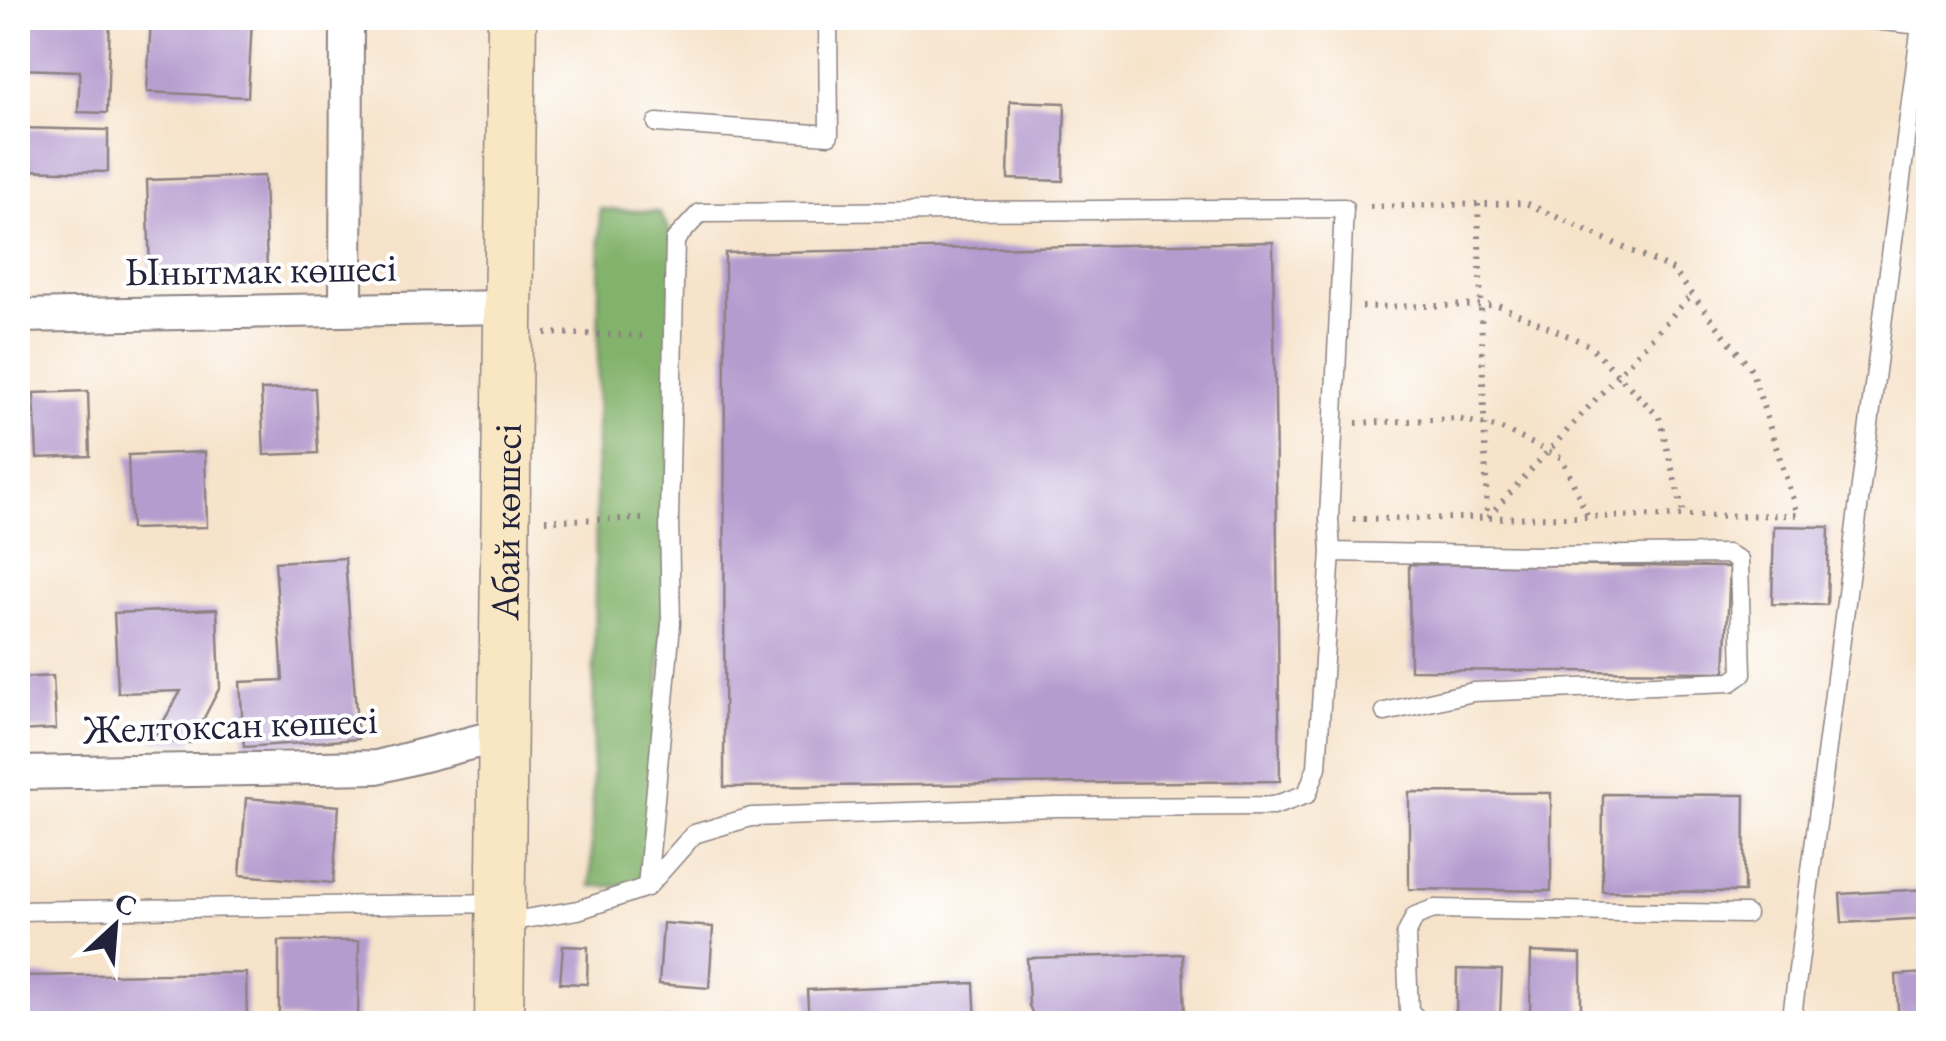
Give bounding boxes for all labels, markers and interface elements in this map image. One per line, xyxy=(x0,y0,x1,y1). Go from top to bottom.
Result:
street label: Ынытмак көшесі xyxy=(125,241,398,297)
street label: Абай көшесі xyxy=(478,423,533,622)
street label: Желтоксан көшесі xyxy=(80,693,379,755)
north arrow xyxy=(65,876,165,976)
text: С xyxy=(109,883,143,924)

